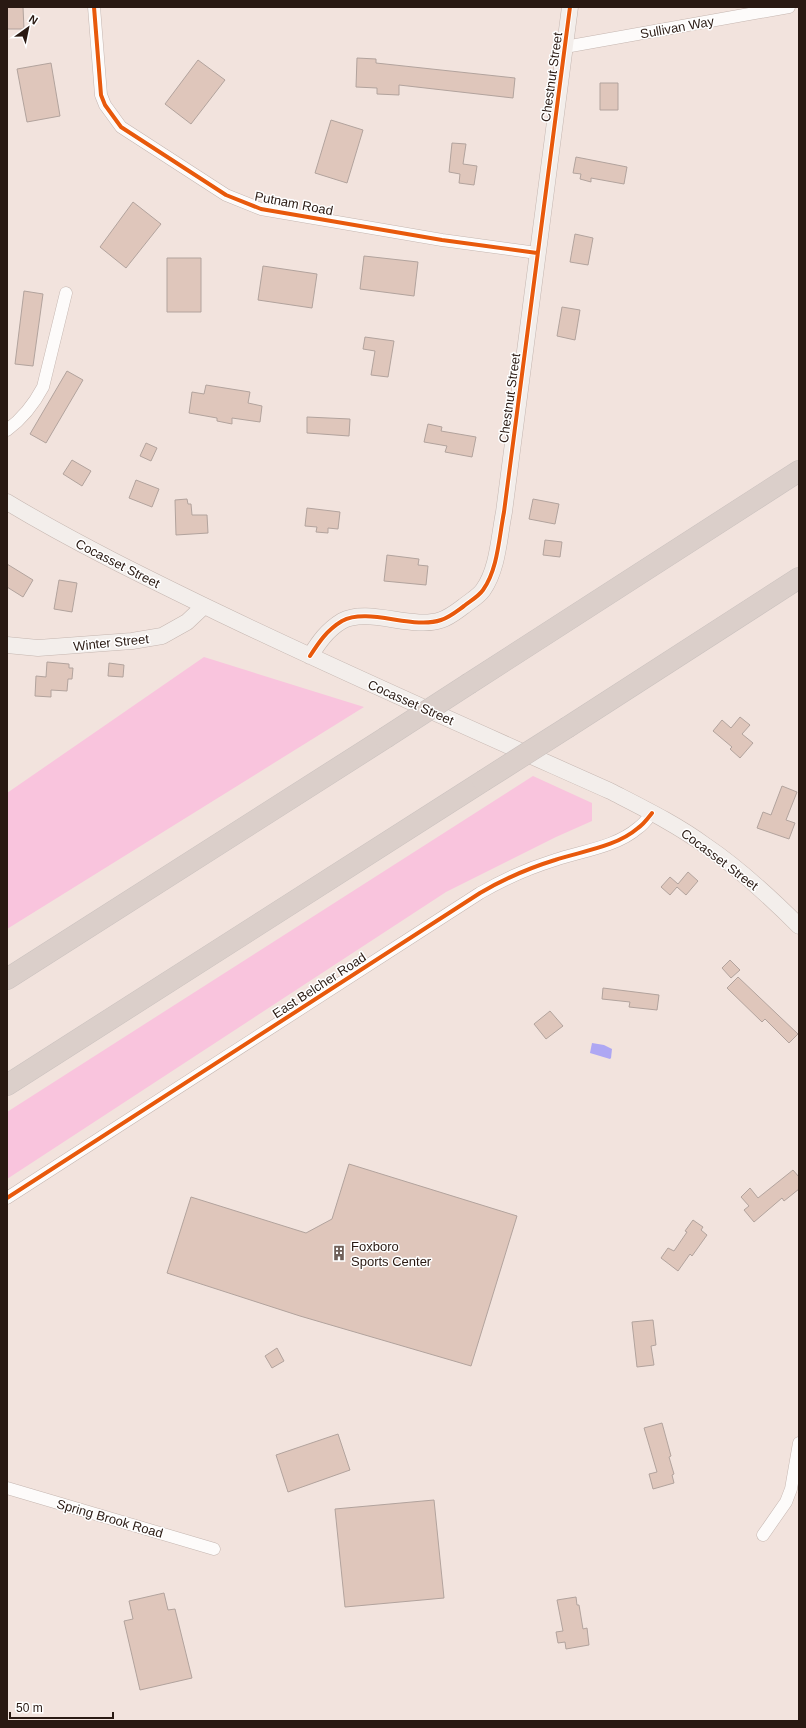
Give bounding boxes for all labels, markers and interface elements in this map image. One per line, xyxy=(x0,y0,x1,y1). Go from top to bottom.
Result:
north arrow xyxy=(8,8,48,48)
text: N xyxy=(27,12,40,27)
street label: Sullivan Way xyxy=(639,14,716,41)
street label: Chestnut Street xyxy=(538,31,565,123)
street label: Putnam Road xyxy=(253,189,334,218)
street label: Chestnut Street xyxy=(496,352,523,444)
street label: Cocasset Street xyxy=(73,536,163,591)
street label: Winter Street xyxy=(73,631,150,654)
street label: Cocasset Street xyxy=(365,677,456,728)
street label: Cocasset Street xyxy=(678,826,761,893)
street label: East Belcher Road xyxy=(270,950,369,1021)
place label: Foxboro Sports Center xyxy=(351,1239,432,1269)
building icon: Foxboro Sports Center xyxy=(330,1244,348,1262)
street label: Spring Brook Road xyxy=(55,1496,165,1541)
scale bar xyxy=(10,1694,113,1720)
text: 50 m xyxy=(16,1701,43,1715)

